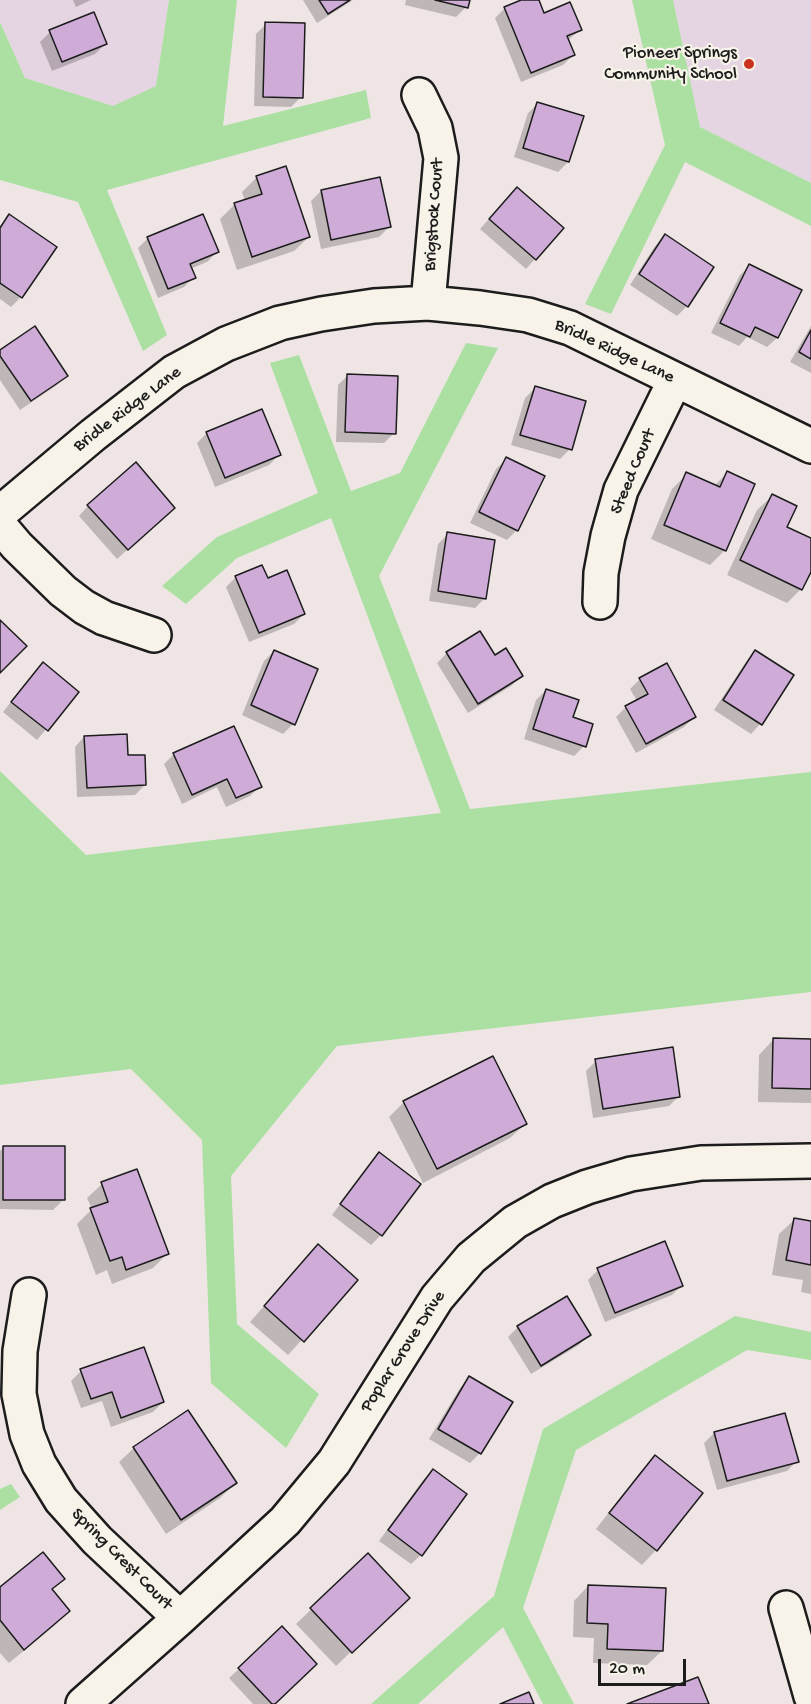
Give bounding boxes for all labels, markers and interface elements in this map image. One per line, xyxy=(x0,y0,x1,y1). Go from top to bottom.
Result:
place label: Pioneer Springs Community School xyxy=(604,43,737,86)
marker: Pioneer Springs Community School xyxy=(742,57,756,71)
street label: Brigstock Court xyxy=(420,158,450,272)
street label: Bridle Ridge Lane xyxy=(551,315,677,389)
street label: Bridle Ridge Lane xyxy=(70,362,186,458)
street label: Steed Court xyxy=(606,426,662,518)
street label: Poplar Grove Drive xyxy=(357,1287,451,1417)
street label: Spring Crest Court xyxy=(65,1504,177,1616)
scale bar xyxy=(601,1647,690,1685)
text: 20 m xyxy=(609,1659,645,1680)

